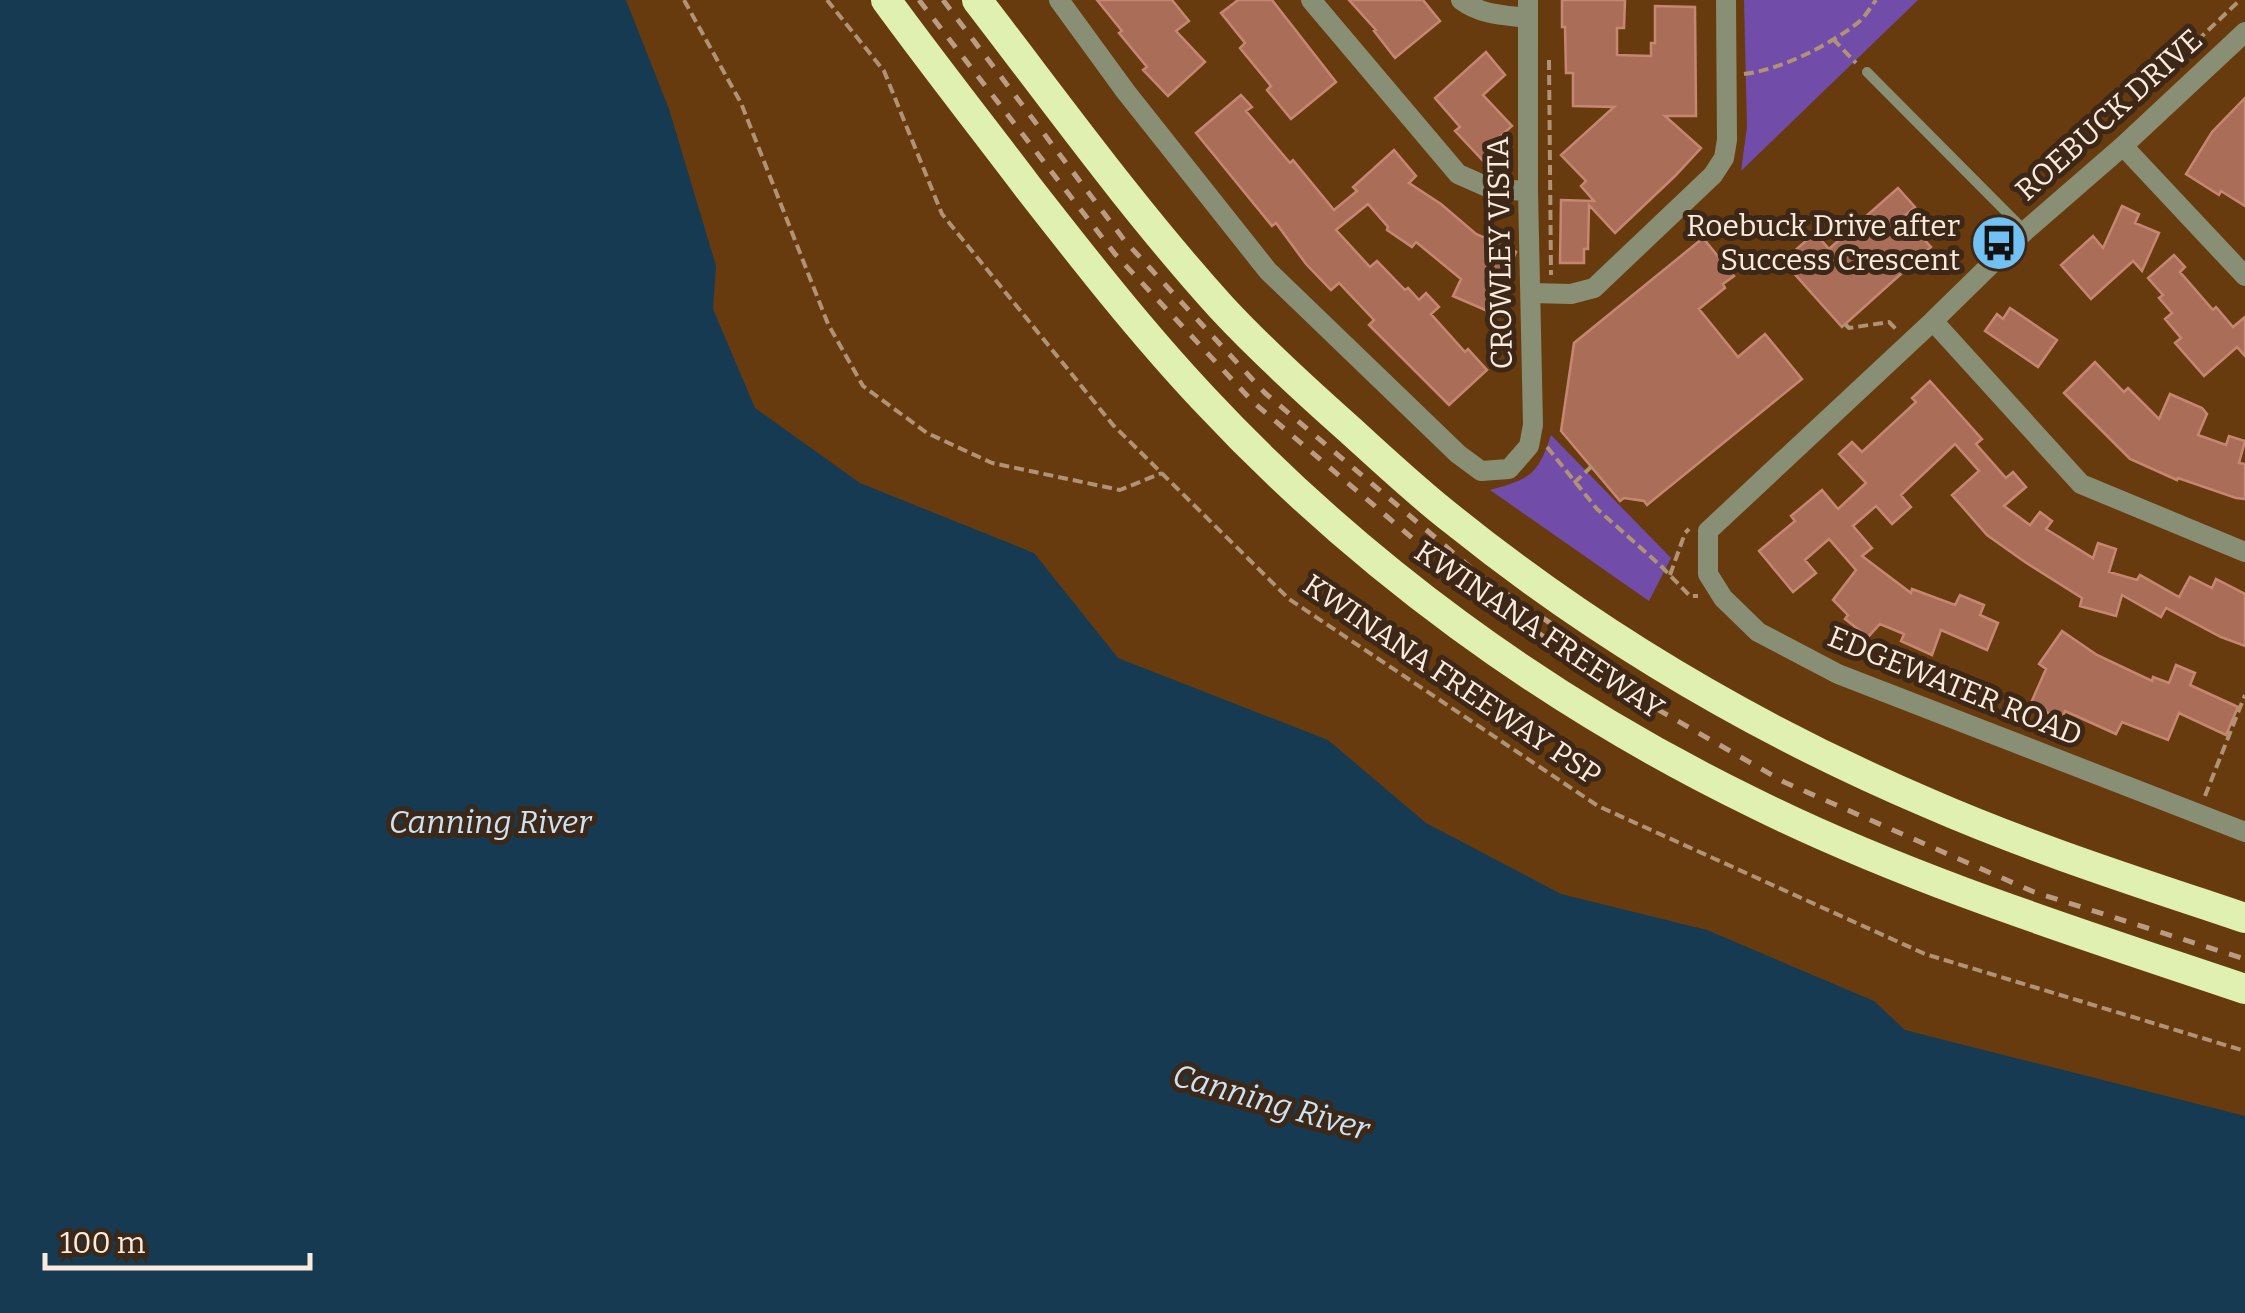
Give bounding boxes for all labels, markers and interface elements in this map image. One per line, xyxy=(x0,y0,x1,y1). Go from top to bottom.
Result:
street label: ROEBUCK DRIVE xyxy=(2008,22,2210,208)
street label: CROWLEY VISTA xyxy=(1480,136,1520,370)
place label: Roebuck Drive after Success Crescent xyxy=(1686,208,1960,278)
bus stop icon: Roebuck Drive after Success Crescent xyxy=(1969,213,2029,273)
street label: KWINANA FREEWAY xyxy=(1408,533,1671,727)
street label: KWINANA FREEWAY PSP xyxy=(1296,567,1608,793)
street label: EDGEWATER ROAD xyxy=(1823,619,2087,753)
water label: Canning River xyxy=(389,803,593,841)
water label: Canning River xyxy=(1169,1056,1375,1149)
scale bar xyxy=(45,1208,310,1270)
text: 100 m xyxy=(60,1225,146,1261)

